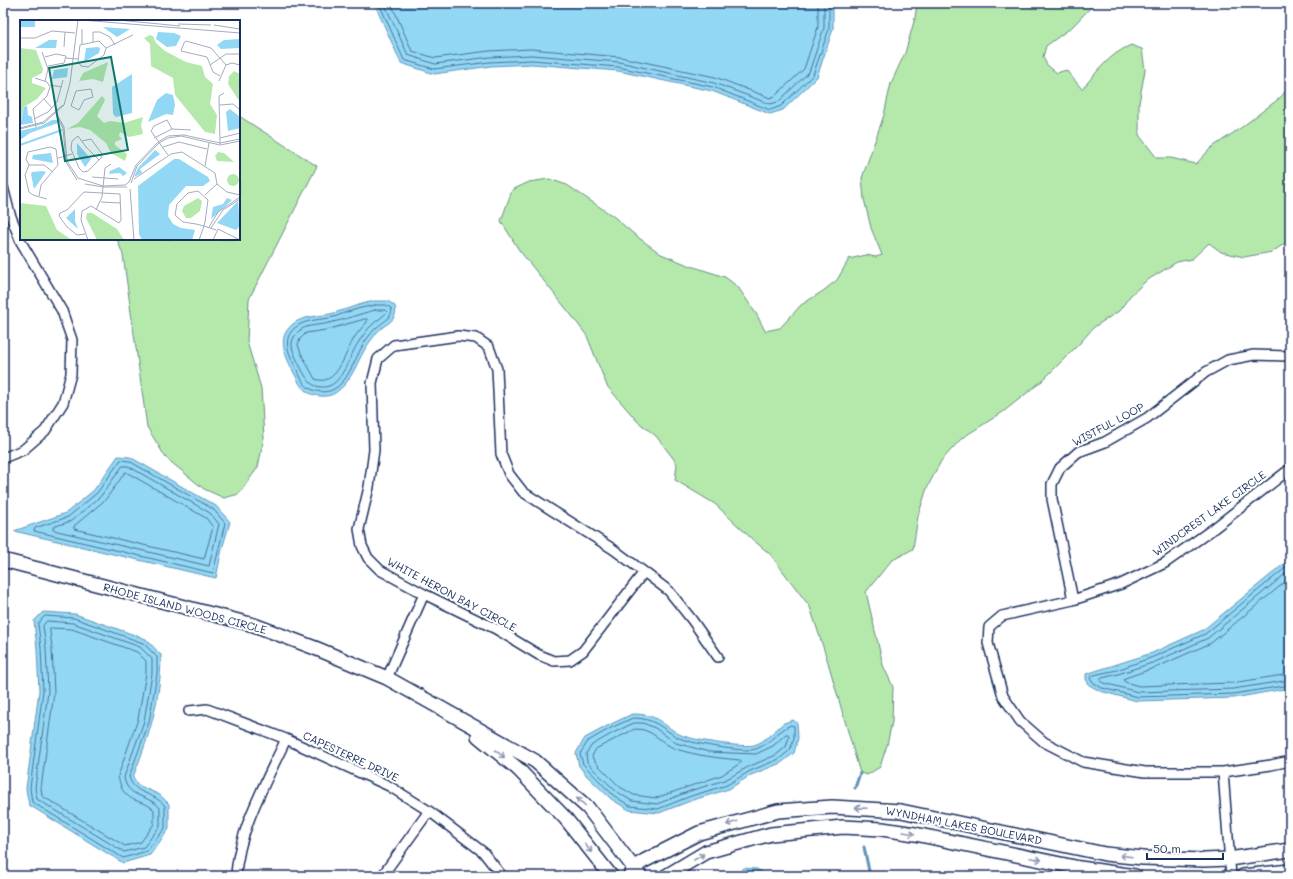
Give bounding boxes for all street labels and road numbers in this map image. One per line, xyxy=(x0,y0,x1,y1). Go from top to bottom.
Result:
street label: WISTFUL LOOP xyxy=(1069,399,1147,449)
street label: WINDCREST LAKE CIRCLE xyxy=(1149,467,1269,559)
street label: WHITE HERON BAY CIRCLE xyxy=(385,553,519,635)
street label: RHODE ISLAND WOODS CIRCLE xyxy=(102,579,268,637)
street label: CAPESTERRE DRIVE xyxy=(301,727,401,785)
street label: WYNDHAM LAKES BOULEVARD xyxy=(885,802,1043,848)

